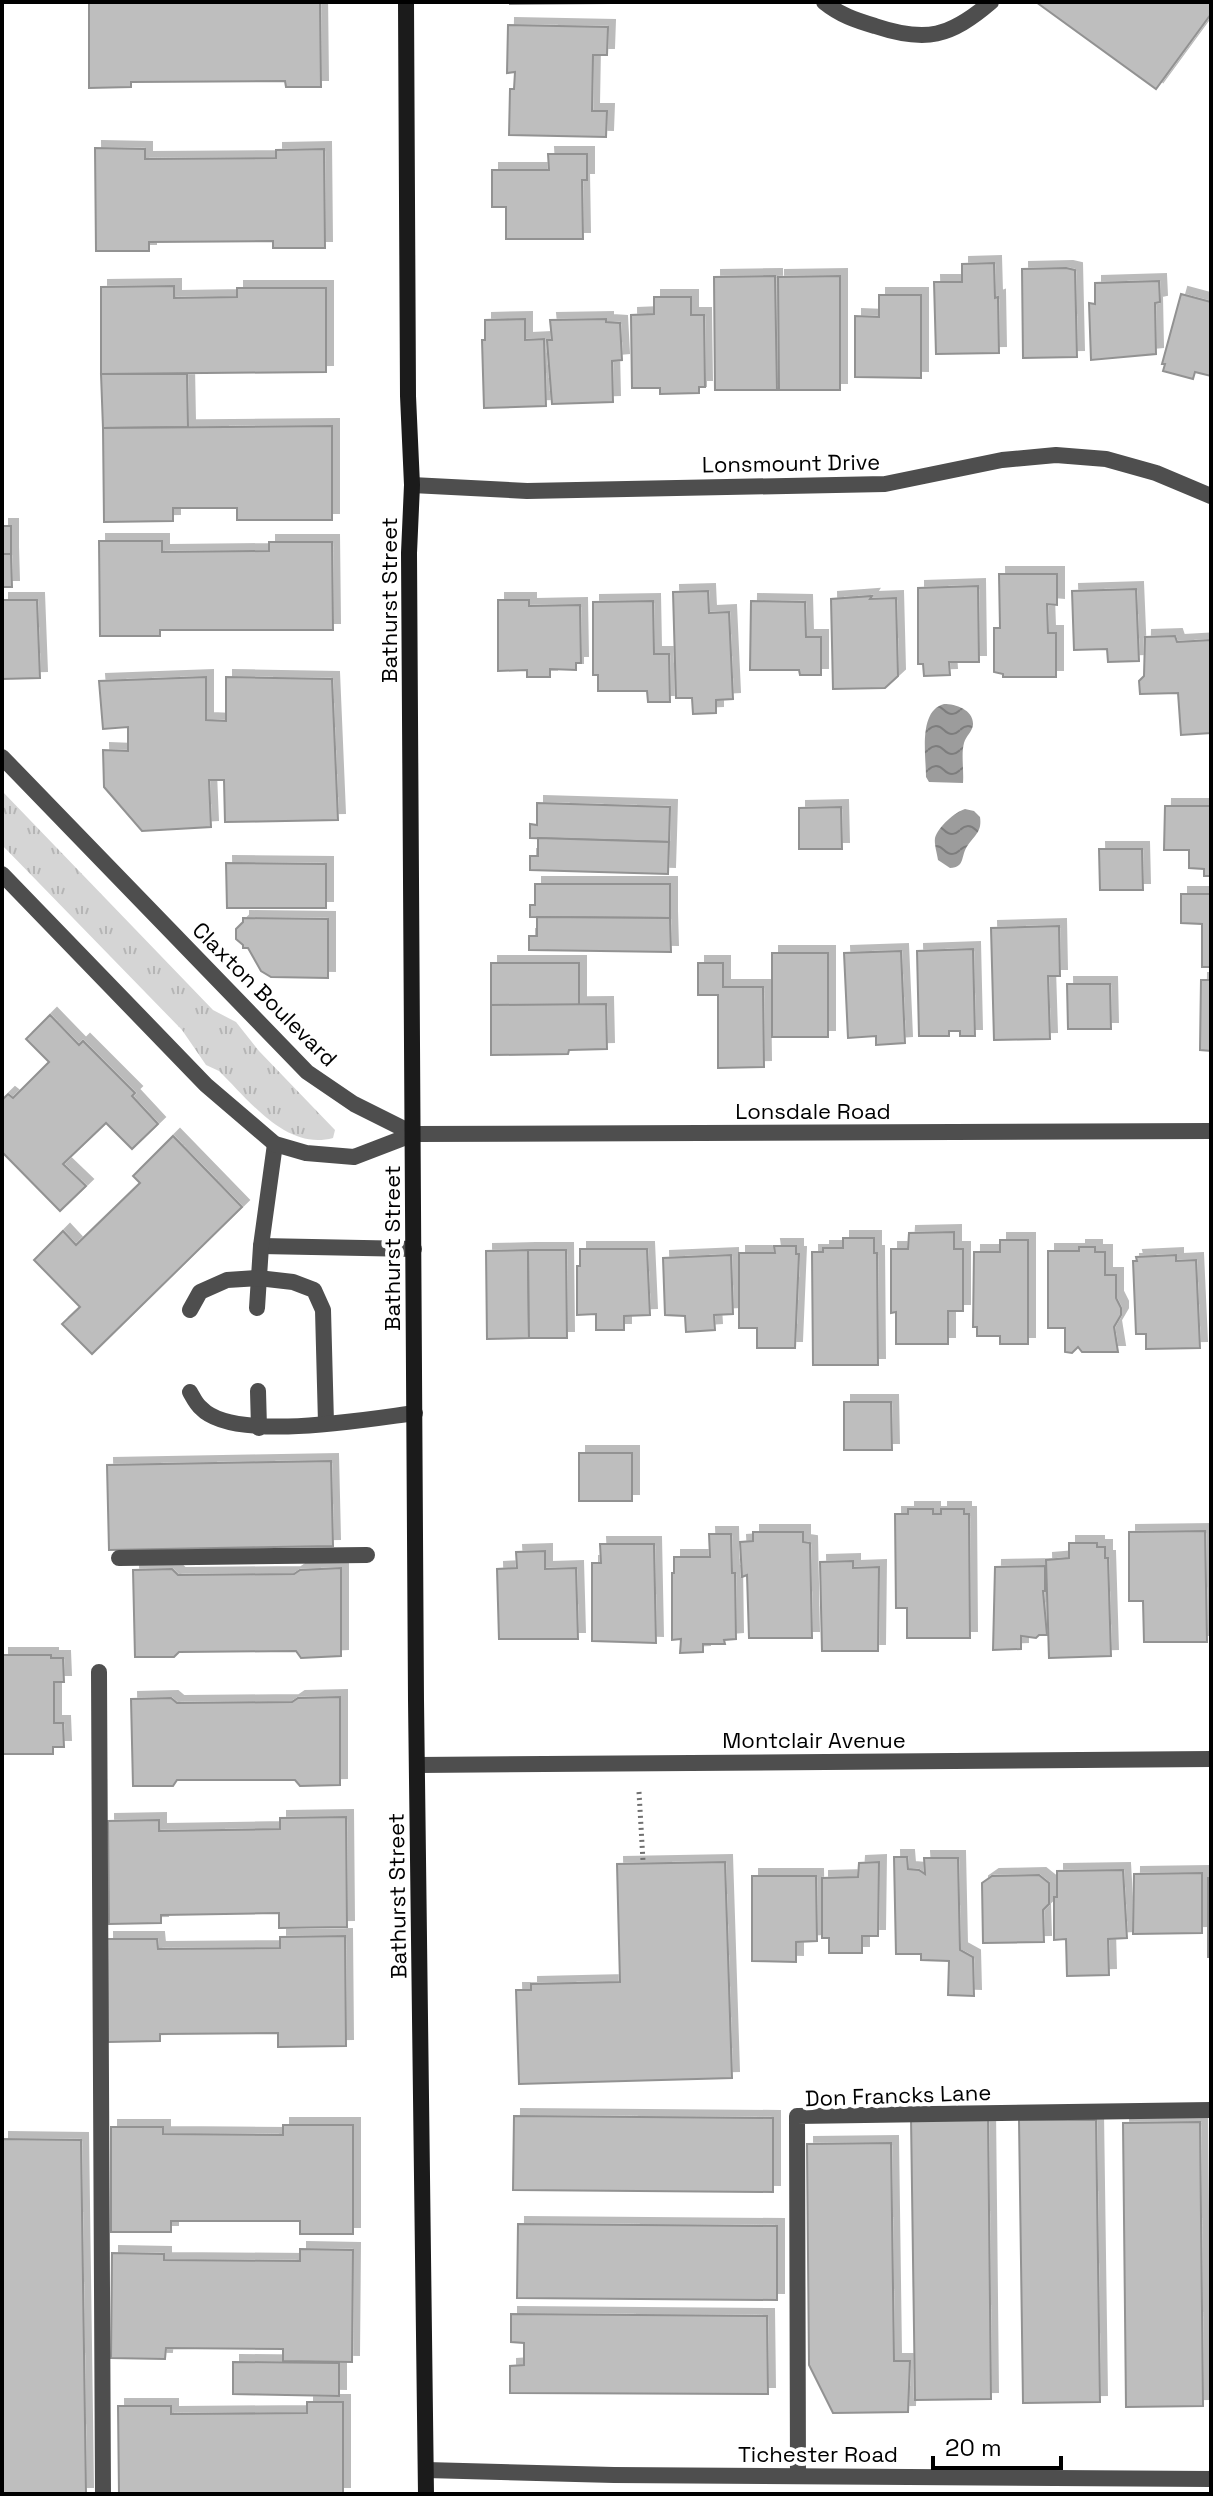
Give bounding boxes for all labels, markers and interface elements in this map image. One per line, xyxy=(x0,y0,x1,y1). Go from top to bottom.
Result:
street label: Lonsmount Drive xyxy=(702,447,880,479)
street label: Bathurst Street xyxy=(375,517,403,683)
street label: Claxton Boulevard xyxy=(187,916,343,1072)
street label: Lonsdale Road xyxy=(735,1097,891,1125)
street label: Bathurst Street xyxy=(378,1165,406,1331)
street label: Montclair Avenue xyxy=(722,1726,906,1754)
street label: Bathurst Street xyxy=(382,1813,412,1979)
street label: Don Francks Lane xyxy=(804,2078,992,2112)
scale bar xyxy=(933,2420,1061,2470)
text: 20 m xyxy=(945,2432,1002,2463)
street label: Tichester Road xyxy=(738,2440,898,2468)

